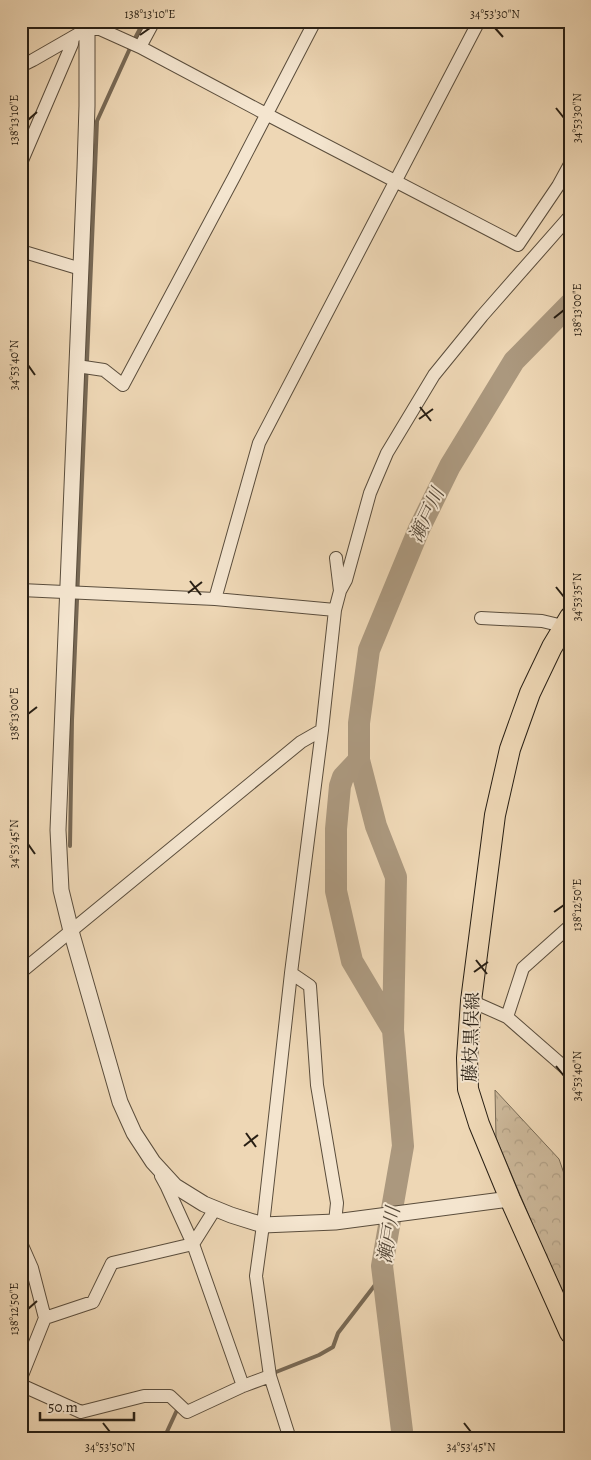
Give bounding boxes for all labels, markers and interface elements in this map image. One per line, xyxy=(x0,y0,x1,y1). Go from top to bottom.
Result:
text: 138°13'10"E xyxy=(125,6,175,22)
text: 34°53'30"N xyxy=(470,6,520,22)
text: 34°53'30"N xyxy=(569,93,585,143)
text: 138°13'10"E xyxy=(6,95,22,145)
text: 138°13'00"E xyxy=(569,283,585,337)
text: 34°53'40"N xyxy=(6,339,22,390)
water label: 瀬戸川 xyxy=(403,482,452,547)
text: 34°53'35"N xyxy=(569,572,585,621)
text: 138°13'00"E xyxy=(6,687,22,741)
text: 34°53'45"N xyxy=(6,819,22,869)
text: 138°12'50"E xyxy=(569,879,585,931)
street label: 藤枝黒俣線 xyxy=(457,992,485,1082)
text: 34°53'40"N xyxy=(569,1050,585,1101)
water label: 瀬戸川 xyxy=(372,1203,407,1265)
text: 138°12'50"E xyxy=(6,1283,22,1335)
scale bar xyxy=(40,1390,134,1422)
text: 50 m xyxy=(48,1397,78,1417)
text: 34°53'50"N xyxy=(85,1439,135,1455)
text: 34°53'45"N xyxy=(446,1439,496,1455)

